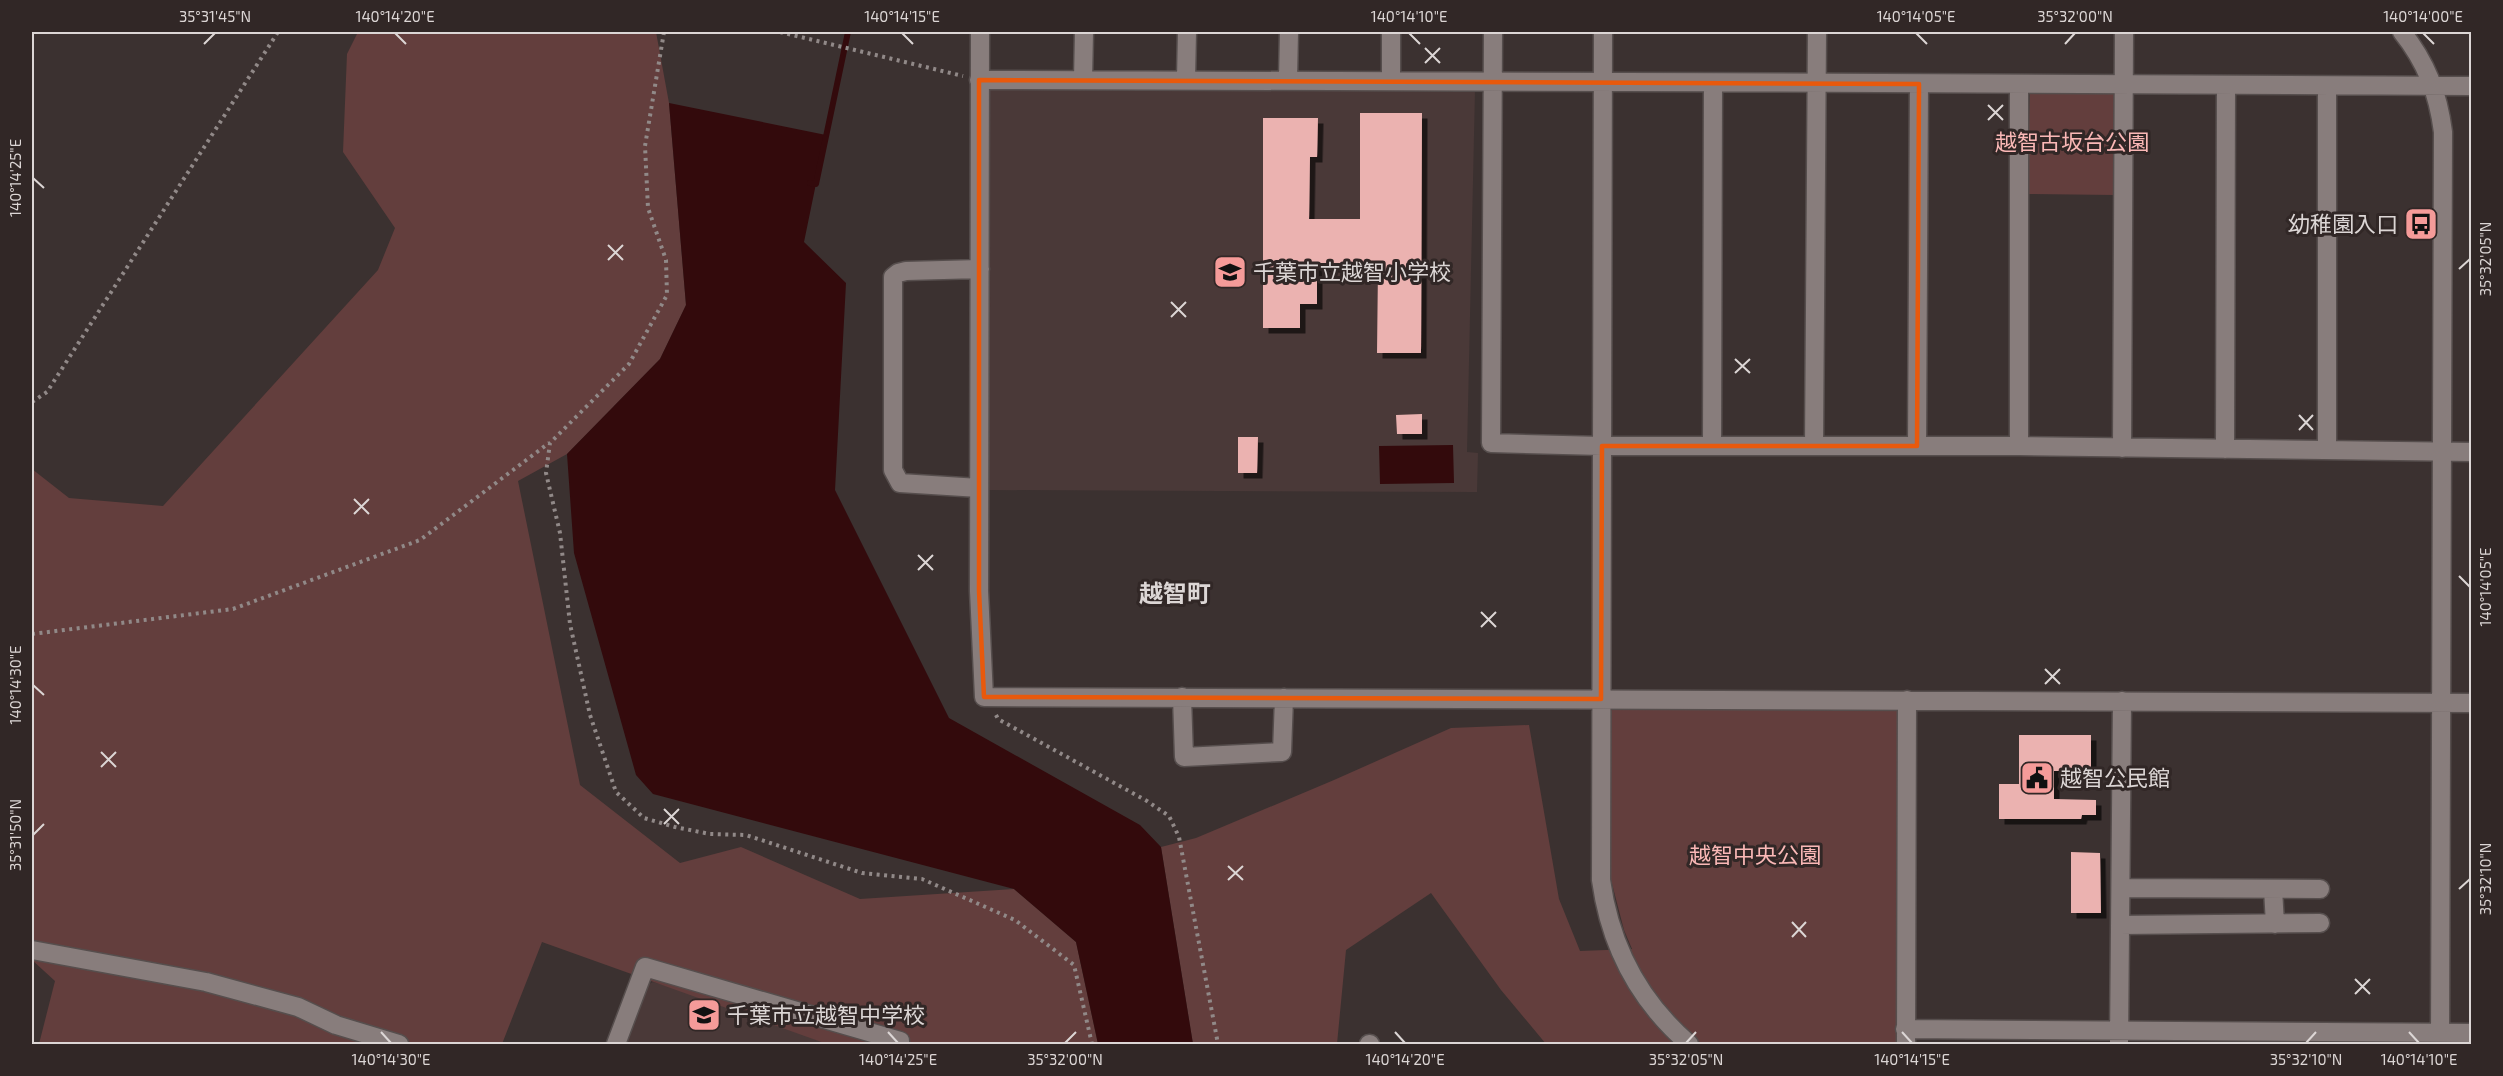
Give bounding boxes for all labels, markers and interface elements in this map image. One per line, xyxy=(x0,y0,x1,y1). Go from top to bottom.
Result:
text: 35°31'45"N xyxy=(179,7,251,25)
text: 140°14'20"E xyxy=(355,7,435,25)
text: 140°14'15"E xyxy=(864,7,940,25)
text: 140°14'10"E xyxy=(1371,7,1447,25)
text: 140°14'05"E xyxy=(1877,7,1955,25)
text: 35°32'00"N xyxy=(2037,7,2113,25)
text: 140°14'00"E xyxy=(2383,7,2463,25)
park label: 越智古坂台公園 xyxy=(1995,128,2149,154)
text: 140°14'25"E xyxy=(6,139,24,217)
bus stop icon: 幼稚園入口 xyxy=(2403,206,2439,242)
place label: 幼稚園入口 xyxy=(2288,210,2398,236)
text: 35°32'05"N xyxy=(2476,222,2494,296)
school or university icon: 千葉市立越智小学校 xyxy=(1212,254,1248,290)
place label: 千葉市立越智小学校 xyxy=(1253,258,1451,284)
text: 140°14'05"E xyxy=(2476,548,2494,626)
district label: 越智町 xyxy=(1139,578,1211,607)
text: 140°14'30"E xyxy=(6,645,24,725)
public building icon: 越智公民館 xyxy=(2019,760,2055,796)
place label: 越智公民館 xyxy=(2060,764,2170,790)
text: 35°31'50"N xyxy=(6,799,24,871)
park label: 越智中央公園 xyxy=(1689,841,1821,867)
text: 35°32'10"N xyxy=(2476,843,2494,915)
school or university icon: 千葉市立越智中学校 xyxy=(686,997,722,1033)
place label: 千葉市立越智中学校 xyxy=(727,1001,925,1027)
text: 140°14'30"E xyxy=(351,1050,431,1068)
text: 140°14'25"E xyxy=(859,1050,937,1068)
text: 35°32'00"N xyxy=(1027,1050,1103,1068)
text: 140°14'20"E xyxy=(1365,1050,1445,1068)
text: 35°32'05"N xyxy=(1649,1050,1723,1068)
text: 140°14'15"E xyxy=(1874,1050,1950,1068)
text: 35°32'10"N xyxy=(2270,1050,2342,1068)
text: 140°14'10"E xyxy=(2381,1050,2457,1068)

